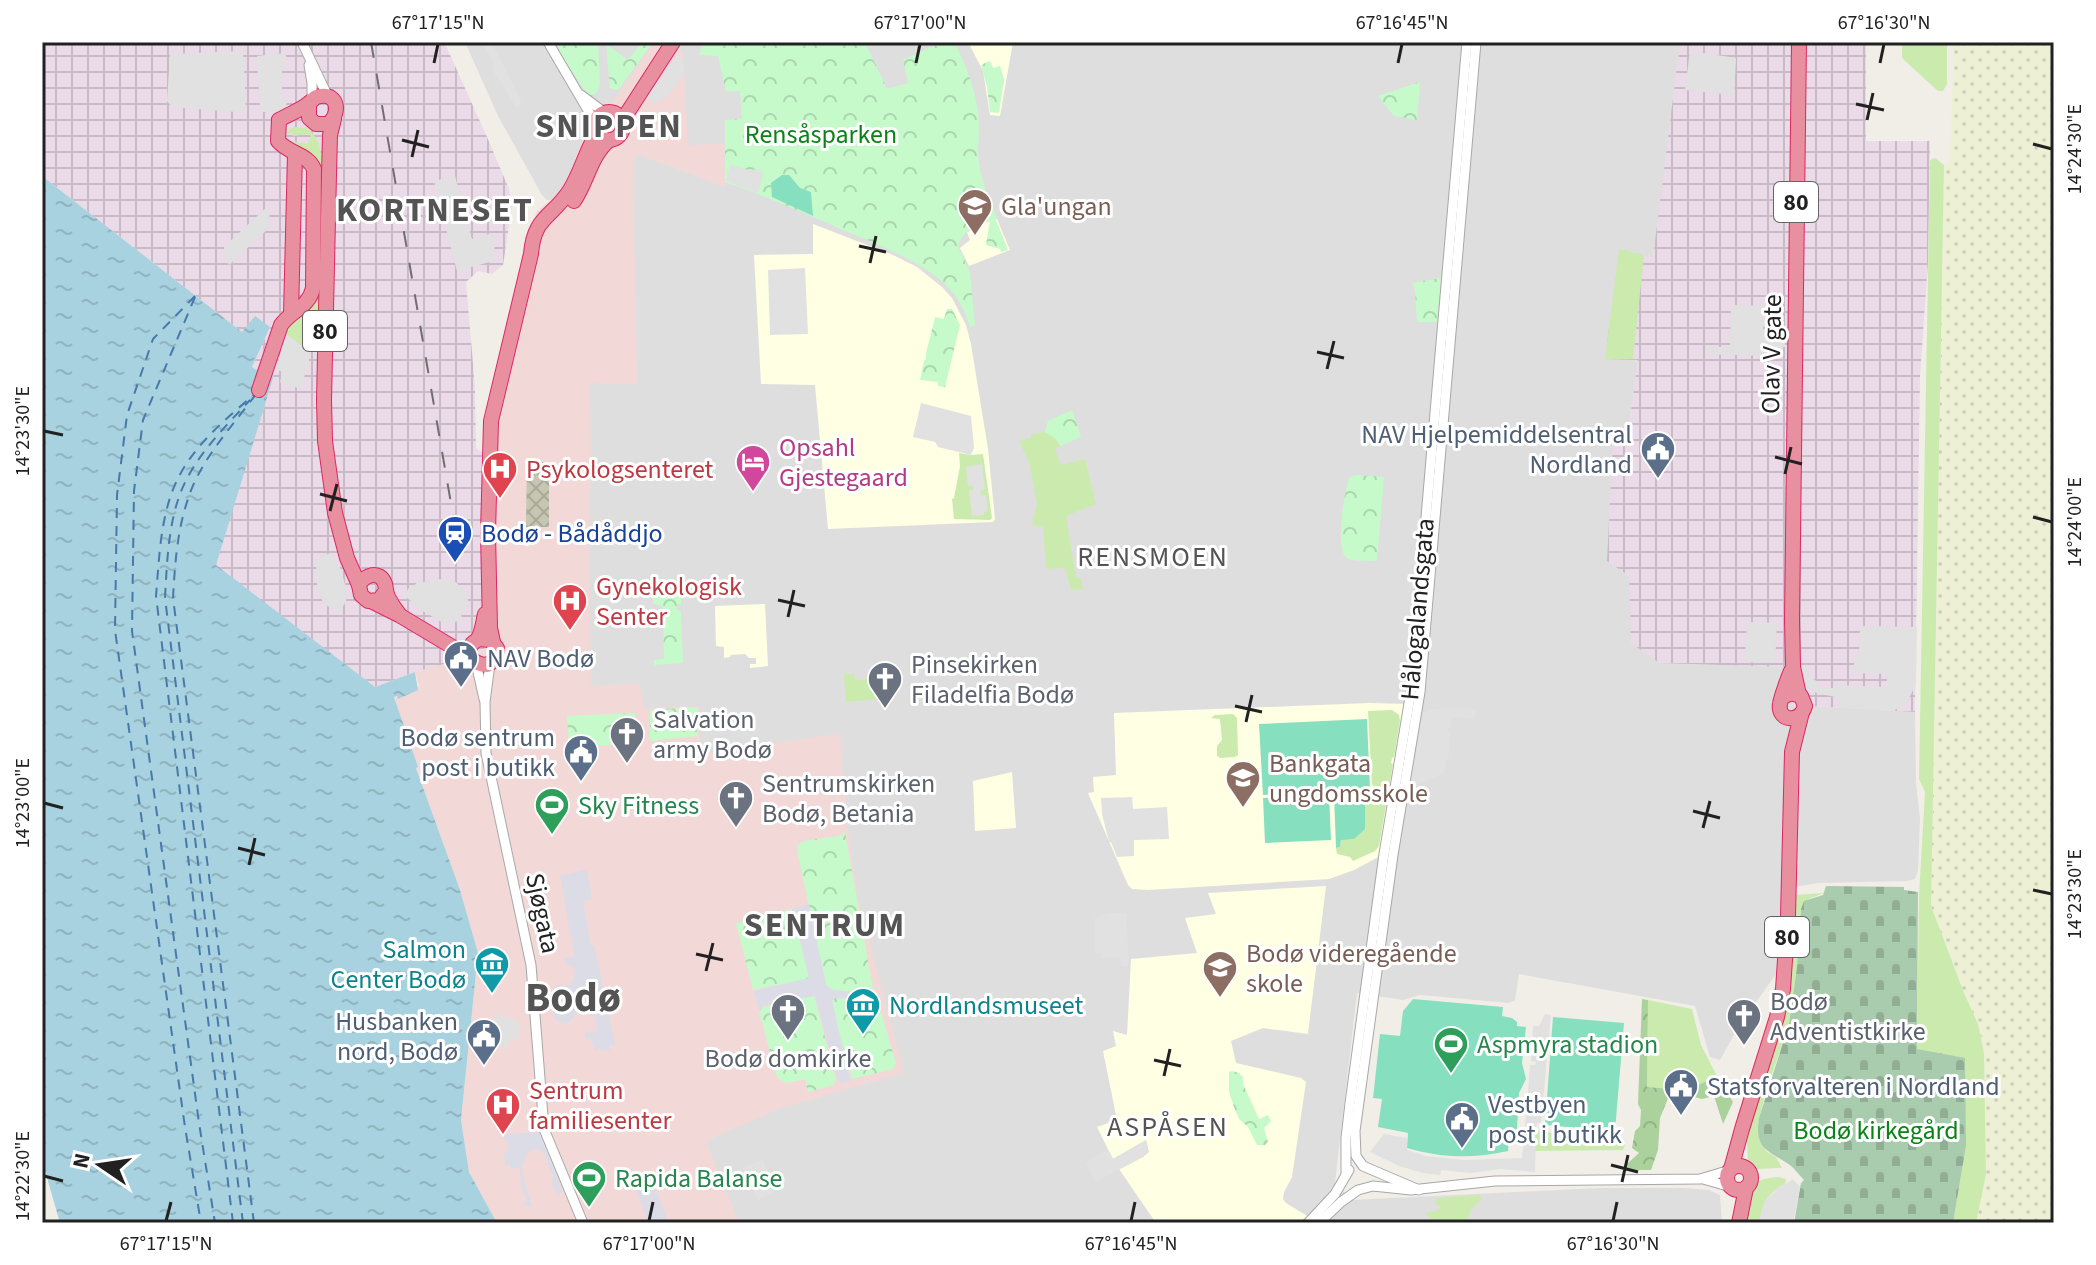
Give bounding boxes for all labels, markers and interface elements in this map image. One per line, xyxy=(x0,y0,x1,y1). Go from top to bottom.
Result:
text: 67°17'15"N xyxy=(392,9,484,37)
text: 67°17'00"N xyxy=(874,9,966,37)
text: 67°16'45"N xyxy=(1356,9,1448,37)
text: 67°16'30"N xyxy=(1838,9,1930,37)
district label: SNIPPEN xyxy=(535,102,683,151)
text: 14°24'30"E xyxy=(2061,104,2089,194)
park label: Rensåsparken xyxy=(745,116,897,153)
road number: 80 xyxy=(1774,182,1818,222)
district label: KORTNESET xyxy=(336,186,534,235)
school or university icon: Gla'ungan xyxy=(956,187,994,237)
place label: Gla'ungan xyxy=(1001,188,1112,225)
street label: Olav V gate xyxy=(1752,294,1791,414)
road number: 80 xyxy=(303,311,347,351)
text: 14°23'30"E xyxy=(9,386,37,476)
place label: NAV Hjelpemiddelsentral Nordland xyxy=(1361,416,1632,483)
place label: Opsahl Gjestegaard xyxy=(779,429,908,496)
public building icon: NAV Hjelpemiddelsentral Nordland xyxy=(1639,430,1677,480)
hotel icon: Opsahl Gjestegaard xyxy=(734,443,772,493)
hospital icon: Psykologsenteret xyxy=(481,450,519,500)
place label: Psykologsenteret xyxy=(526,451,714,488)
text: 14°24'00"E xyxy=(2061,477,2089,567)
station icon: Bodø - Bådåddjo xyxy=(436,514,474,564)
place label: Bodø - Bådåddjo xyxy=(481,515,663,552)
street label: Hålogalandsgata xyxy=(1391,516,1444,702)
district label: RENSMOEN xyxy=(1077,537,1229,577)
place label: Gynekologisk Senter xyxy=(596,568,742,635)
hospital icon: Gynekologisk Senter xyxy=(551,582,589,632)
public building icon: NAV Bodø xyxy=(442,639,480,689)
place label: NAV Bodø xyxy=(487,640,594,677)
place label: Pinsekirken Filadelfia Bodø xyxy=(911,646,1074,713)
church icon: Pinsekirken Filadelfia Bodø xyxy=(866,660,904,710)
place label: Salvation army Bodø xyxy=(653,701,772,768)
church icon: Salvation army Bodø xyxy=(608,715,646,765)
place label: Bodø sentrum post i butikk xyxy=(400,719,555,786)
public building icon: Bodø sentrum post i butikk xyxy=(562,733,600,783)
place label: Bankgata ungdomsskole xyxy=(1269,745,1428,812)
text: 14°23'00"E xyxy=(9,758,37,848)
school or university icon: Bankgata ungdomsskole xyxy=(1224,759,1262,809)
place label: Sentrumskirken Bodø, Betania xyxy=(762,765,935,832)
church icon: Sentrumskirken Bodø, Betania xyxy=(717,779,755,829)
sports icon: Sky Fitness xyxy=(533,786,571,836)
place label: Sky Fitness xyxy=(578,787,699,824)
text: 14°23'30"E xyxy=(2061,849,2089,939)
street label: Sjøgata xyxy=(516,870,569,957)
district label: SENTRUM xyxy=(744,901,906,950)
road number: 80 xyxy=(1765,917,1809,957)
place label: Salmon Center Bodø xyxy=(331,931,466,998)
place label: Bodø videregående skole xyxy=(1246,935,1457,1002)
museum icon: Salmon Center Bodø xyxy=(473,945,511,995)
school or university icon: Bodø videregående skole xyxy=(1201,949,1239,999)
district label: Bodø xyxy=(525,968,621,1028)
place label: Bodø Adventistkirke xyxy=(1770,983,1926,1050)
museum icon: Nordlandsmuseet xyxy=(844,986,882,1036)
place label: Nordlandsmuseet xyxy=(889,987,1084,1024)
church icon: Bodø domkirke xyxy=(769,992,807,1042)
church icon: Bodø Adventistkirke xyxy=(1725,997,1763,1047)
place label: Husbanken nord, Bodø xyxy=(335,1003,458,1070)
public building icon: Husbanken nord, Bodø xyxy=(465,1017,503,1067)
sports icon: Aspmyra stadion xyxy=(1432,1025,1470,1075)
place label: Aspmyra stadion xyxy=(1477,1026,1658,1063)
place label: Bodø domkirke xyxy=(705,1040,871,1077)
public building icon: Statsforvalteren i Nordland xyxy=(1662,1067,1700,1117)
place label: Statsforvalteren i Nordland xyxy=(1707,1068,2000,1105)
place label: Sentrum familiesenter xyxy=(529,1072,672,1139)
hospital icon: Sentrum familiesenter xyxy=(484,1086,522,1136)
place label: Vestbyen post i butikk xyxy=(1488,1086,1622,1153)
public building icon: Vestbyen post i butikk xyxy=(1443,1100,1481,1150)
district label: ASPÅSEN xyxy=(1107,1107,1229,1147)
park label: Bodø kirkegård xyxy=(1793,1112,1959,1149)
north arrow xyxy=(60,1125,140,1205)
text: 14°22'30"E xyxy=(9,1131,37,1221)
text: N xyxy=(64,1150,99,1171)
sports icon: Rapida Balanse xyxy=(570,1159,608,1209)
place label: Rapida Balanse xyxy=(615,1160,783,1197)
text: 67°17'15"N xyxy=(120,1230,212,1258)
text: 67°17'00"N xyxy=(603,1230,695,1258)
text: 67°16'45"N xyxy=(1085,1230,1177,1258)
text: 67°16'30"N xyxy=(1567,1230,1659,1258)

